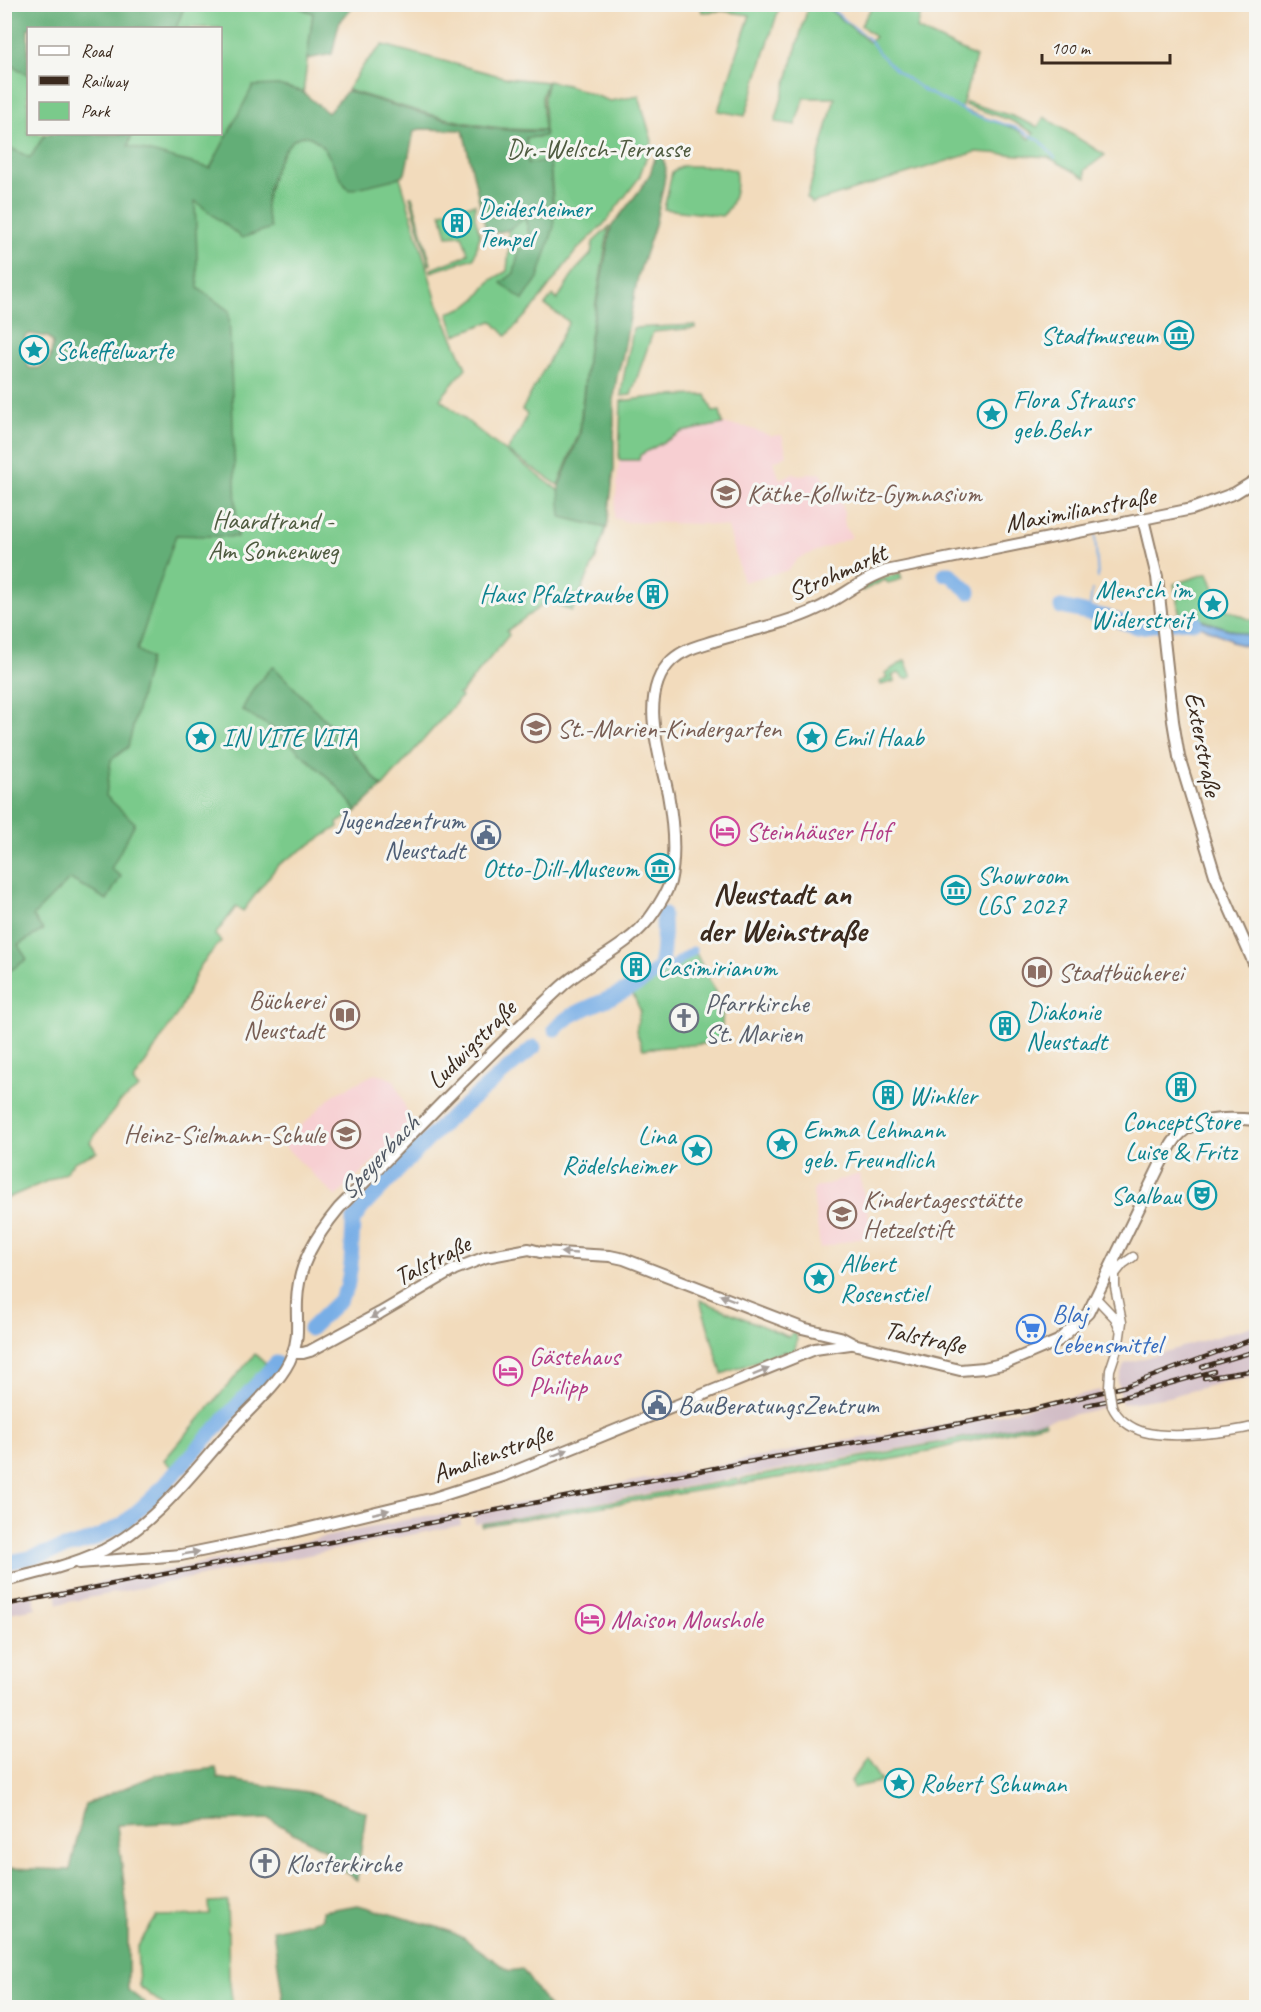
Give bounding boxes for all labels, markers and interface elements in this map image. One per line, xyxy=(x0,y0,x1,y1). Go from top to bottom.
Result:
legend xyxy=(27,27,222,135)
scale bar xyxy=(1042,27,1170,65)
text: 100 m xyxy=(1051,37,1092,59)
text: Road xyxy=(81,40,114,62)
text: Railway xyxy=(81,70,129,92)
text: Park xyxy=(81,100,111,122)
park label: Dr.-Welsch-Terrasse xyxy=(507,132,691,165)
place label: Deidesheimer Tempel xyxy=(478,192,593,255)
building icon: Deidesheimer Tempel xyxy=(441,207,473,239)
place label: Stadtmuseum xyxy=(1040,319,1159,352)
museum icon: Stadtmuseum xyxy=(1163,319,1195,351)
place icon: Scheffelwarte xyxy=(18,334,50,366)
place label: Scheffelwarte xyxy=(55,334,176,367)
place label: Flora Strauss geb.Behr xyxy=(1013,383,1136,446)
place icon: Flora Strauss geb.Behr xyxy=(976,398,1008,430)
school or university icon: Käthe-Kollwitz-Gymnasium xyxy=(710,477,742,509)
place label: Käthe-Kollwitz-Gymnasium xyxy=(747,477,984,510)
street label: Maximilianstraße xyxy=(1002,478,1160,540)
park label: Haardtrand - Am Sonnenweg xyxy=(208,504,340,567)
street label: Strohmarkt xyxy=(783,535,894,609)
place label: Mensch im Widerstreit xyxy=(1091,573,1195,636)
place label: Haus Pfalztraube xyxy=(479,578,634,611)
building icon: Haus Pfalztraube xyxy=(637,578,669,610)
place icon: Mensch im Widerstreit xyxy=(1197,588,1229,620)
street label: Exterstraße xyxy=(1177,689,1230,801)
school or university icon: St.-Marien-Kindergarten xyxy=(520,712,552,744)
place label: St.-Marien-Kindergarten xyxy=(557,712,782,745)
place icon: IN VITE VITA xyxy=(185,721,217,753)
place label: IN VITE VITA xyxy=(222,721,358,754)
place icon: Emil Haab xyxy=(796,721,828,753)
place label: Emil Haab xyxy=(833,721,926,754)
place label: Jugendzentrum Neustadt xyxy=(335,804,467,867)
hotel icon: Steinhäuser Hof xyxy=(709,815,741,847)
place label: Steinhäuser Hof xyxy=(746,815,896,848)
public building icon: Jugendzentrum Neustadt xyxy=(470,819,502,851)
place label: Otto-Dill-Museum xyxy=(482,852,641,885)
museum icon: Otto-Dill-Museum xyxy=(644,852,676,884)
place label: Showroom LGS 2027 xyxy=(977,859,1070,922)
district label: Neustadt an der Weinstraße xyxy=(698,873,870,951)
museum icon: Showroom LGS 2027 xyxy=(940,874,972,906)
building icon: Casimirianum xyxy=(620,951,652,983)
place label: Casimirianum xyxy=(657,951,779,984)
library icon: Stadtbücherei xyxy=(1021,956,1053,988)
place label: Stadtbücherei xyxy=(1058,956,1186,989)
place label: Bücherei Neustadt xyxy=(243,984,327,1047)
place label: Pfarrkirche St. Marien xyxy=(705,987,810,1050)
street label: Ludwigstraße xyxy=(419,991,525,1096)
place label: Diakonie Neustadt xyxy=(1026,995,1109,1058)
library icon: Bücherei Neustadt xyxy=(329,999,361,1031)
church icon: Pfarrkirche St. Marien xyxy=(668,1002,700,1034)
building icon: Diakonie Neustadt xyxy=(989,1010,1021,1042)
building icon: ConceptStore Luise & Fritz xyxy=(1165,1071,1197,1103)
building icon: Winkler xyxy=(872,1079,904,1111)
place label: Winkler xyxy=(909,1079,979,1112)
place label: ConceptStore Luise & Fritz xyxy=(1122,1105,1242,1168)
water label: Speyerbach xyxy=(330,1106,427,1207)
place label: Emma Lehmann geb. Freundlich xyxy=(803,1113,946,1176)
place label: Heinz-Sielmann-Schule xyxy=(124,1118,327,1151)
school or university icon: Heinz-Sielmann-Schule xyxy=(330,1118,362,1150)
place label: Lina Rödelsheimer xyxy=(562,1119,679,1182)
place icon: Emma Lehmann geb. Freundlich xyxy=(766,1128,798,1160)
place icon: Lina Rödelsheimer xyxy=(681,1134,713,1166)
place label: Saalbau xyxy=(1111,1179,1182,1212)
theatre icon: Saalbau xyxy=(1186,1179,1218,1211)
place label: Kindertagesstätte Hetzelstift xyxy=(863,1183,1024,1246)
school or university icon: Kindertagesstätte Hetzelstift xyxy=(826,1198,858,1230)
street label: Talstraße xyxy=(388,1226,478,1294)
place label: Albert Rosenstiel xyxy=(840,1247,932,1310)
one-way arrow xyxy=(560,1248,579,1257)
place icon: Albert Rosenstiel xyxy=(803,1262,835,1294)
one-way arrow xyxy=(719,1293,737,1303)
place label: Blaj Lebensmittel xyxy=(1052,1298,1166,1361)
one-way arrow xyxy=(369,1309,386,1319)
street label: Talstraße xyxy=(882,1313,971,1363)
supermarket icon: Blaj Lebensmittel xyxy=(1015,1313,1047,1345)
place label: Gästehaus Philipp xyxy=(529,1340,622,1403)
hotel icon: Gästehaus Philipp xyxy=(492,1355,524,1387)
one-way arrow xyxy=(752,1367,770,1377)
public building icon: BauBeratungsZentrum xyxy=(641,1389,673,1421)
place label: BauBeratungsZentrum xyxy=(678,1389,880,1422)
street label: Amalienstraße xyxy=(428,1416,559,1490)
one-way arrow xyxy=(552,1448,570,1458)
one-way arrow xyxy=(372,1506,391,1516)
one-way arrow xyxy=(182,1548,201,1557)
hotel icon: Maison Moushole xyxy=(574,1603,606,1635)
place label: Maison Moushole xyxy=(611,1603,765,1636)
place icon: Robert Schuman xyxy=(883,1767,915,1799)
place label: Robert Schuman xyxy=(920,1767,1068,1800)
church icon: Klosterkirche xyxy=(249,1847,281,1879)
place label: Klosterkirche xyxy=(286,1847,404,1880)

